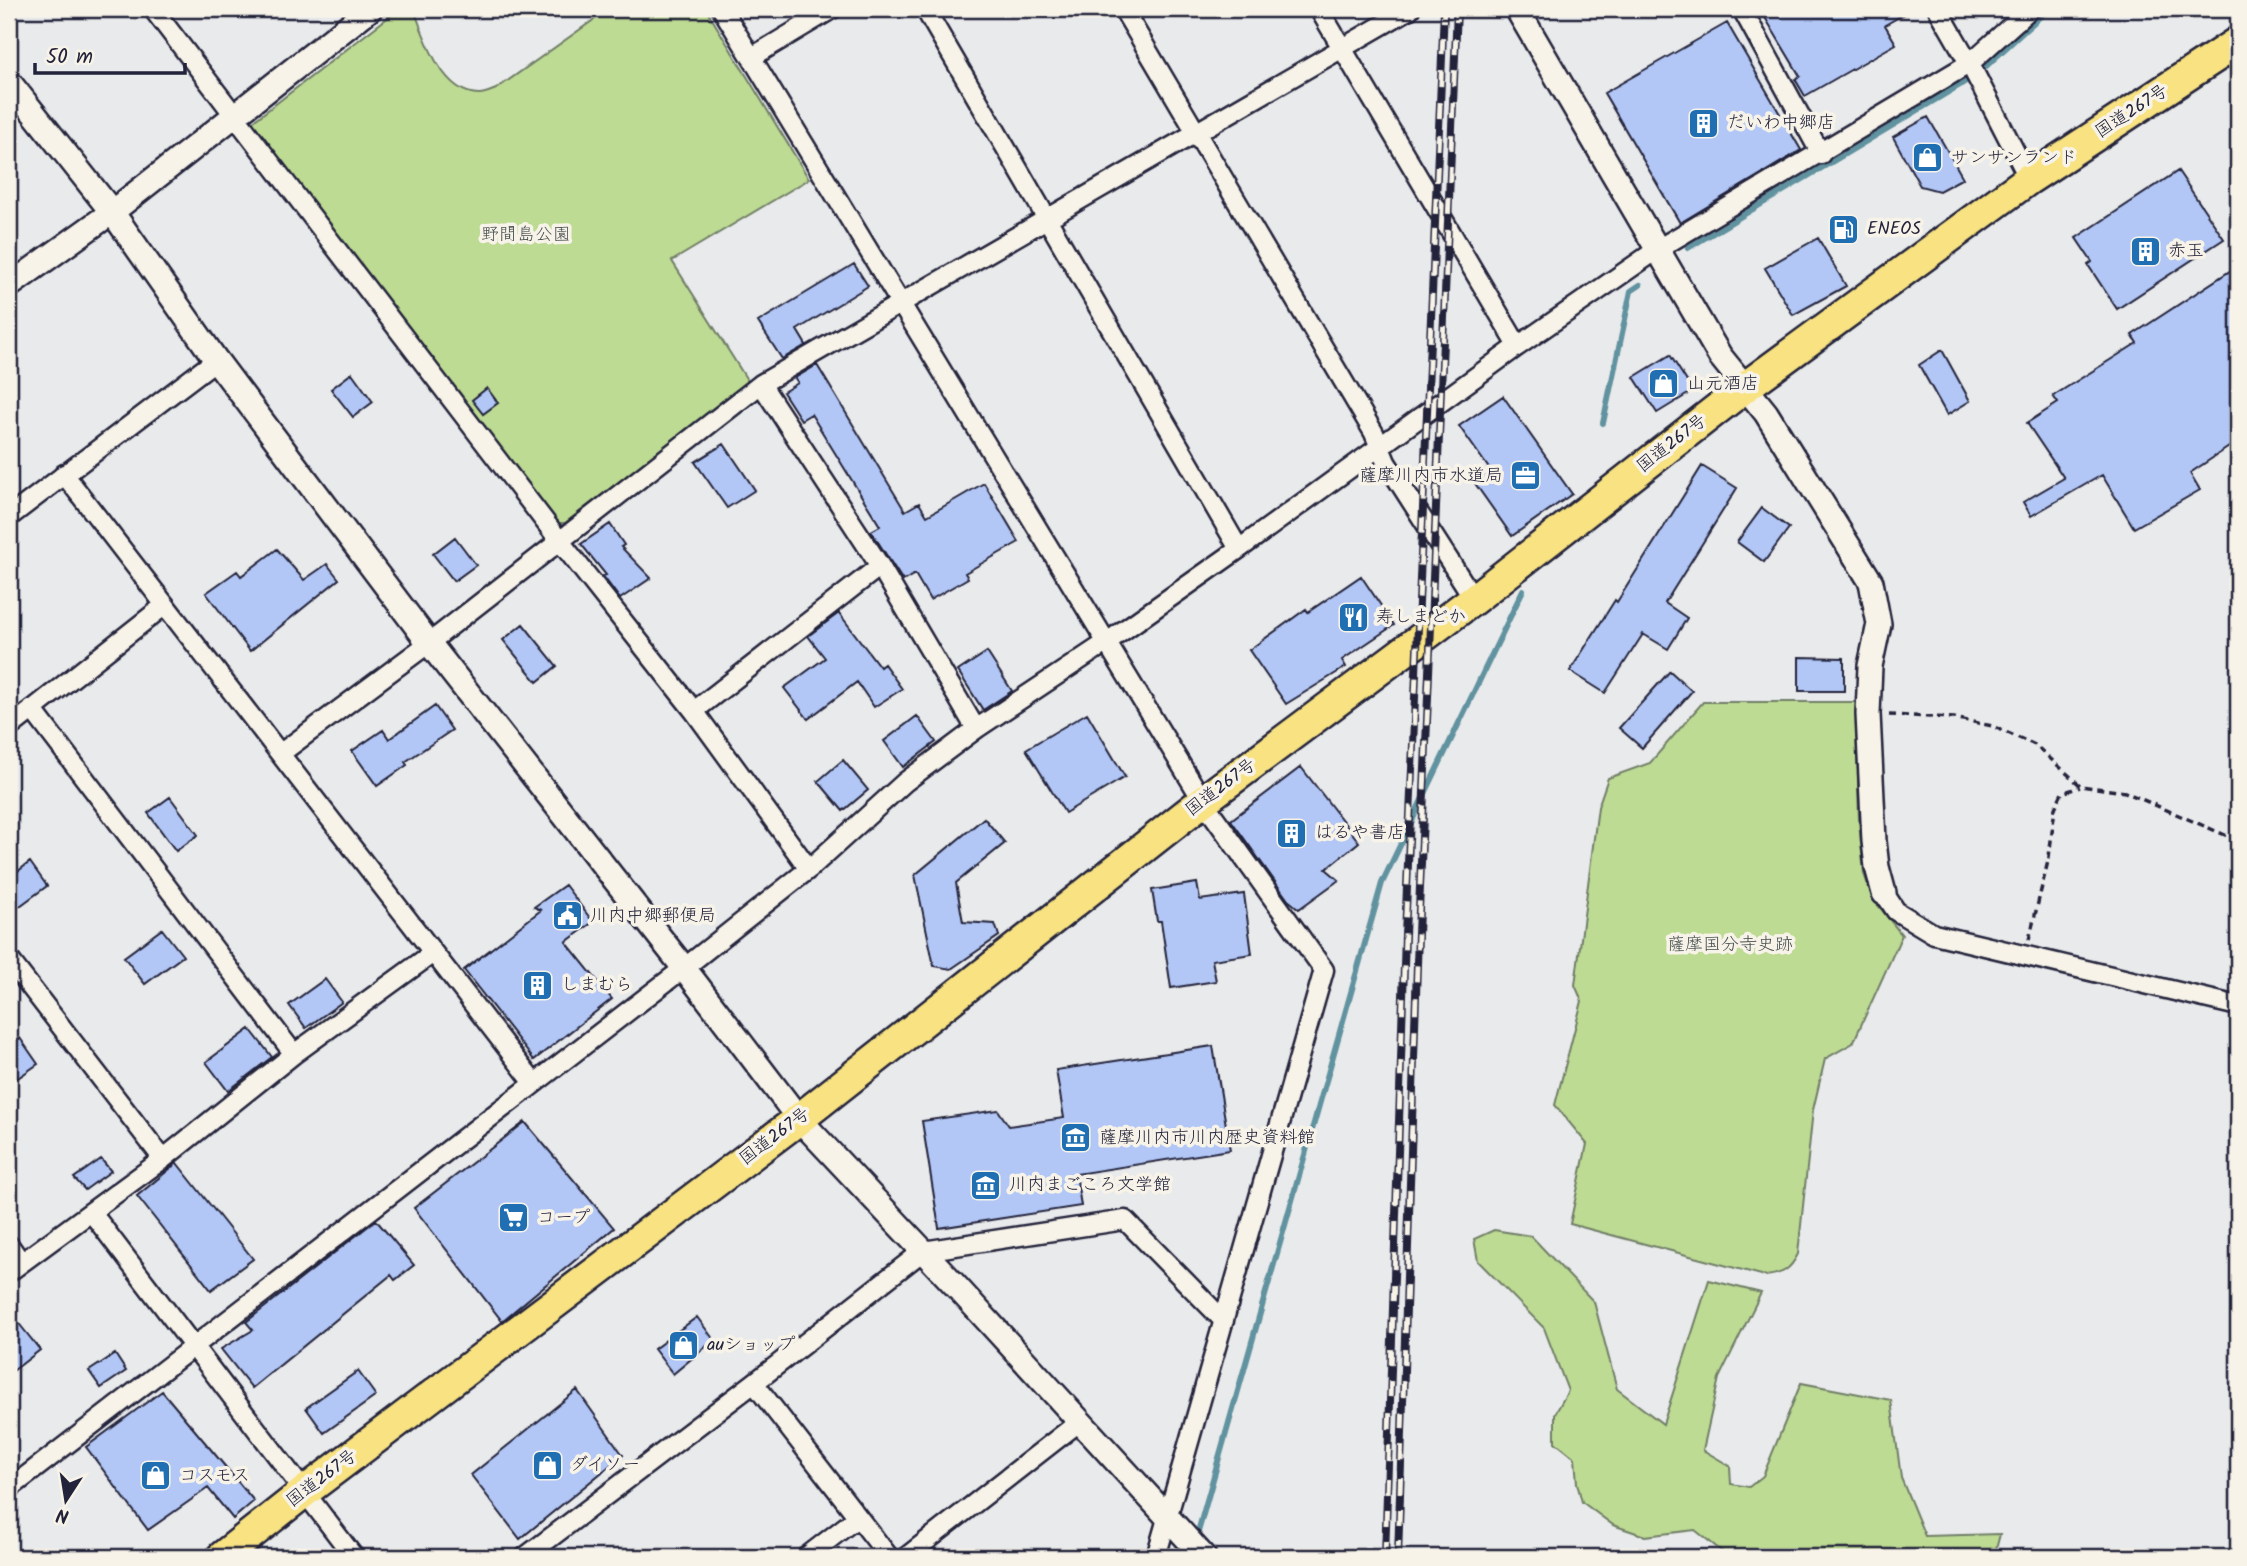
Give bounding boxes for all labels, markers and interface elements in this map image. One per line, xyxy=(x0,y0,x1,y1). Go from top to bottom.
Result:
scale bar xyxy=(35,32,186,76)
text: 50 m xyxy=(46,41,93,74)
street label: 国道267号 xyxy=(2089,77,2175,147)
building icon: だいわ中郷店 xyxy=(1687,106,1721,140)
place label: だいわ中郷店 xyxy=(1727,109,1835,138)
shop icon: サンサンランド xyxy=(1911,141,1945,175)
place label: サンサンランド xyxy=(1951,144,2077,173)
fuel station icon: ENEOS xyxy=(1827,212,1861,246)
place label: ENEOS xyxy=(1867,215,1921,244)
park label: 野間島公園 xyxy=(481,221,571,250)
building icon: 赤玉 xyxy=(2128,234,2162,268)
place label: 赤玉 xyxy=(2168,237,2204,266)
shop icon: 山元酒店 xyxy=(1647,367,1681,401)
place label: 山元酒店 xyxy=(1687,370,1759,399)
street label: 国道267号 xyxy=(1630,407,1714,481)
office icon: 薩摩川内市水道局 xyxy=(1509,459,1543,493)
place label: 薩摩川内市水道局 xyxy=(1359,462,1503,491)
restaurant icon: 寿しまどか xyxy=(1336,600,1370,634)
place label: 寿しまどか xyxy=(1376,603,1466,632)
street label: 国道267号 xyxy=(1179,752,1263,824)
building icon: はるや書店 xyxy=(1275,816,1309,850)
place label: はるや書店 xyxy=(1315,819,1405,848)
public building icon: 川内中郷郵便局 xyxy=(550,899,584,933)
place label: 川内中郷郵便局 xyxy=(590,902,716,931)
park label: 薩摩国分寺史跡 xyxy=(1667,931,1793,960)
building icon: しまむら xyxy=(521,968,555,1002)
place label: しまむら xyxy=(561,971,633,1000)
street label: 国道267号 xyxy=(733,1101,817,1173)
museum icon: 薩摩川内市川内歴史資料館 xyxy=(1059,1121,1093,1155)
place label: 薩摩川内市川内歴史資料館 xyxy=(1099,1124,1315,1153)
museum icon: 川内まごころ文学館 xyxy=(969,1168,1003,1202)
place label: 川内まごころ文学館 xyxy=(1009,1171,1171,1200)
supermarket icon: コープ xyxy=(497,1201,531,1235)
place label: コープ xyxy=(537,1204,590,1233)
shop icon: auショップ xyxy=(667,1328,701,1362)
place label: auショップ xyxy=(707,1331,795,1360)
street label: 国道267号 xyxy=(280,1443,364,1515)
shop icon: ダイソー xyxy=(530,1448,564,1482)
place label: ダイソー xyxy=(570,1451,640,1480)
shop icon: コスモス xyxy=(139,1459,173,1493)
place label: コスモス xyxy=(179,1462,250,1491)
north arrow xyxy=(32,1464,102,1534)
text: N xyxy=(54,1499,72,1531)

